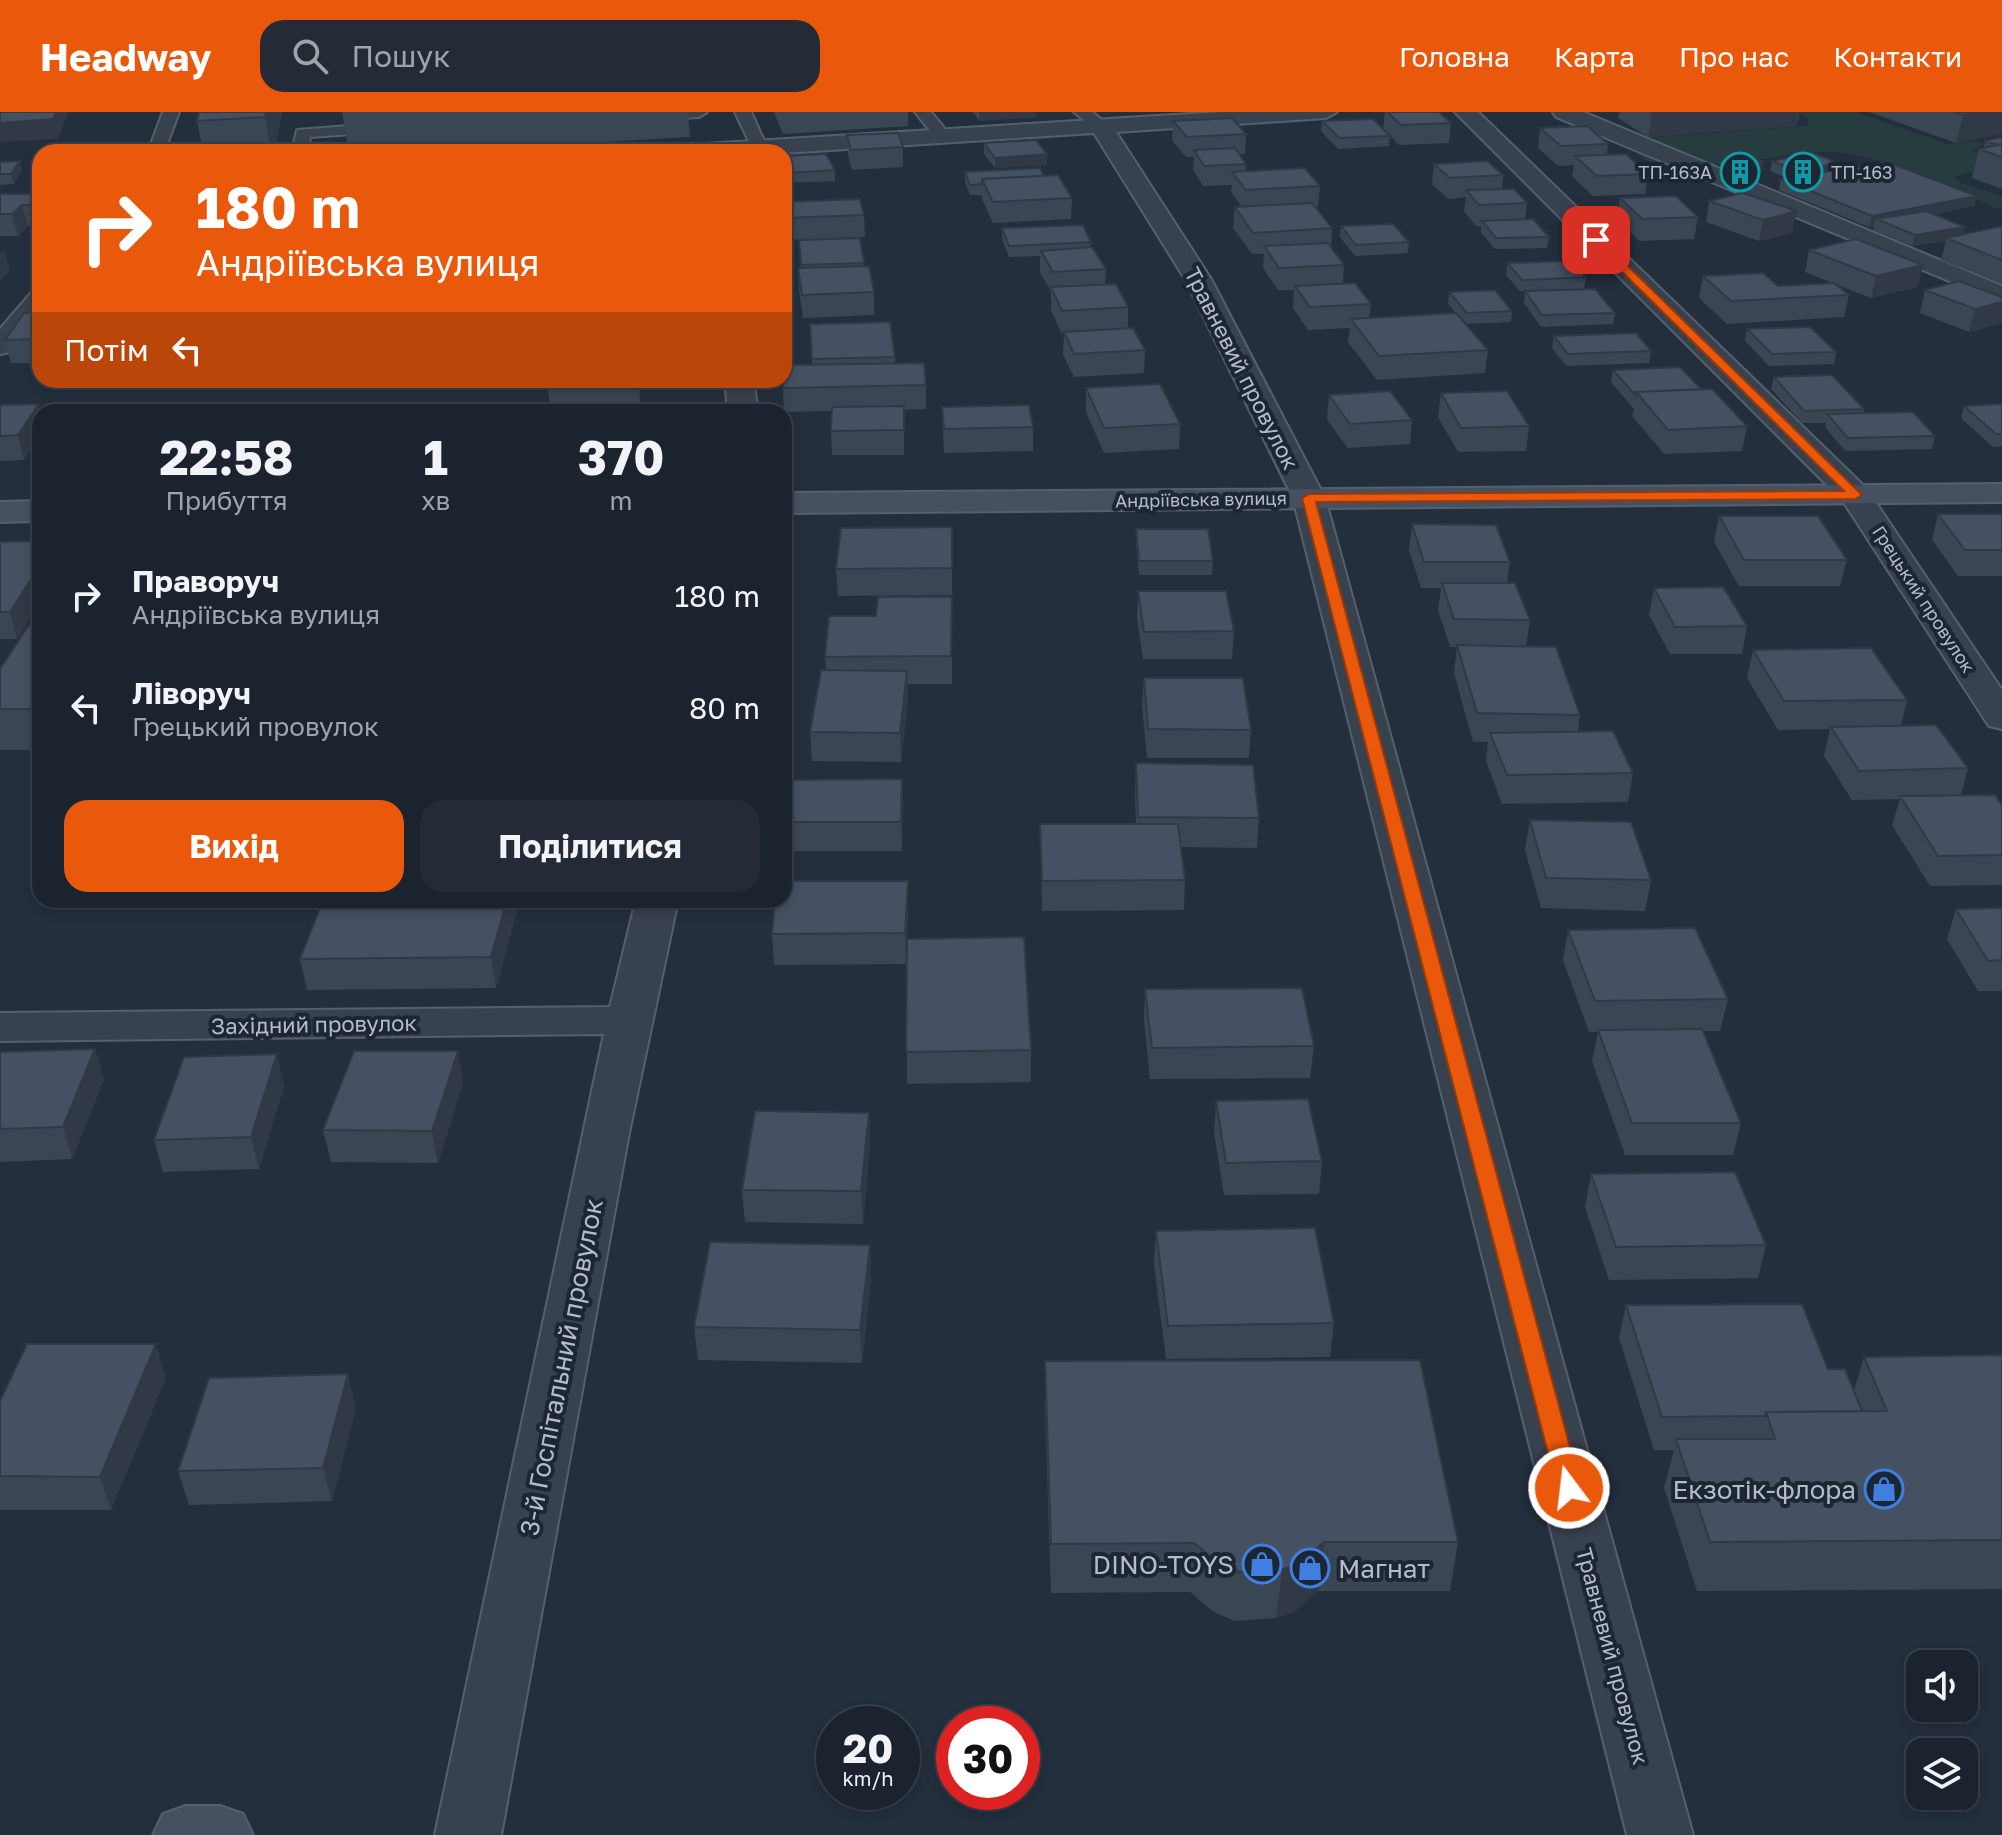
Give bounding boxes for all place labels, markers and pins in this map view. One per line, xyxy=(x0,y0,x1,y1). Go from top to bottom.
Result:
building icon: ТП-163А xyxy=(1719,151,1761,193)
building icon: ТП-163 xyxy=(1782,151,1824,193)
place label: ТП-163А xyxy=(1638,161,1712,183)
place label: ТП-163 xyxy=(1831,161,1893,183)
pin xyxy=(1562,206,1630,274)
shop icon: Екзотік-флора xyxy=(1863,1468,1905,1510)
place label: Екзотік-флора xyxy=(1672,1474,1856,1505)
shop icon: DINO-TOYS xyxy=(1241,1543,1283,1585)
shop icon: Магнат xyxy=(1289,1547,1331,1589)
place label: DINO-TOYS xyxy=(1093,1549,1234,1580)
place label: Магнат xyxy=(1338,1553,1430,1584)

